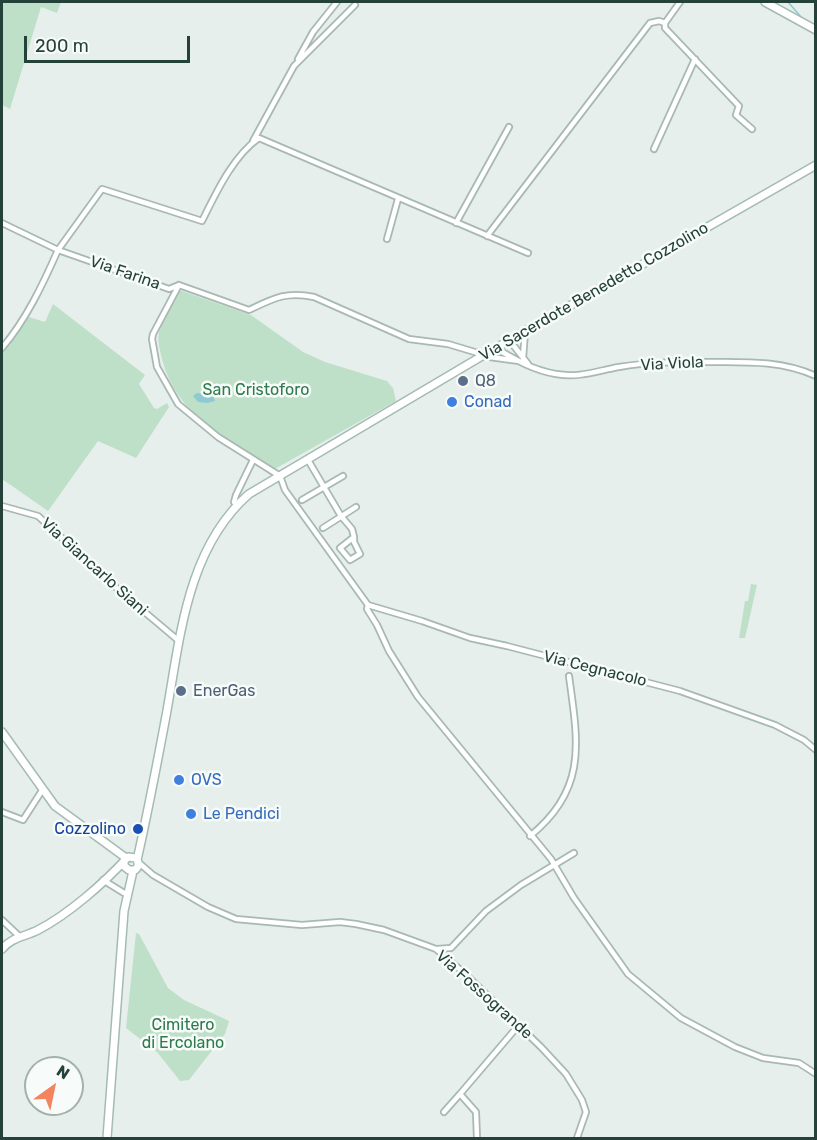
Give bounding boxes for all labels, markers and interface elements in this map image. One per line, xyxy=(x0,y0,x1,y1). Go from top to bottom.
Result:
scale bar xyxy=(27,24,194,62)
text: 200 m xyxy=(35,35,89,57)
street label: Via Sacerdote Benedetto Cozzolino xyxy=(476,218,712,366)
street label: Via Farina xyxy=(87,252,163,294)
street label: Via Viola xyxy=(640,353,704,375)
place label: Q8 xyxy=(475,371,496,391)
marker: Q8 xyxy=(456,374,470,388)
park label: San Cristoforo xyxy=(203,380,309,400)
place label: Conad xyxy=(464,392,512,412)
marker: Conad xyxy=(445,395,459,409)
street label: Via Giancarlo Siani xyxy=(37,514,151,620)
street label: Via Cegnacolo xyxy=(541,647,649,691)
place label: EnerGas xyxy=(193,681,255,701)
marker: EnerGas xyxy=(174,684,188,698)
place label: OVS xyxy=(191,770,222,790)
marker: OVS xyxy=(172,773,186,787)
place label: Le Pendici xyxy=(203,804,280,824)
marker: Le Pendici xyxy=(184,807,198,821)
place label: Cozzolino xyxy=(54,819,126,839)
marker: Cozzolino xyxy=(131,822,145,836)
street label: Via Fossogrande xyxy=(432,947,536,1043)
park label: Cimitero di Ercolano xyxy=(142,1015,224,1053)
north arrow xyxy=(24,1056,84,1116)
text: N xyxy=(53,1061,73,1083)

